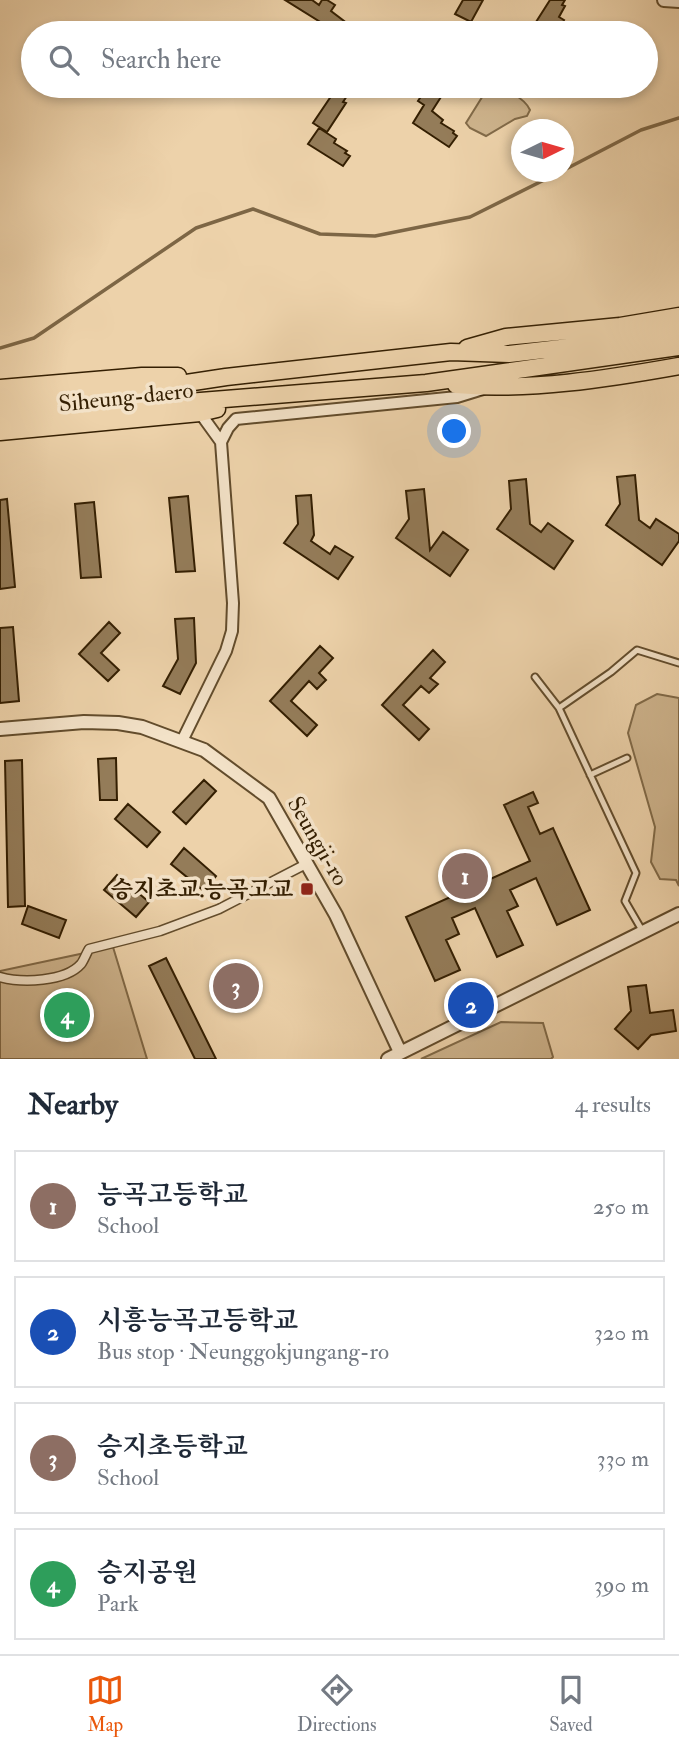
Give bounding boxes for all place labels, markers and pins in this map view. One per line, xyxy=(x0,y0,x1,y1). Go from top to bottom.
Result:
pin: 1 xyxy=(442,850,488,902)
place label: 승지초교.능곡고교 xyxy=(111,875,294,904)
marker: 승지초교.능곡고교 xyxy=(299,881,315,897)
pin: 3 xyxy=(213,960,259,1012)
pin: 2 xyxy=(448,979,494,1031)
pin: 4 xyxy=(44,989,90,1041)

